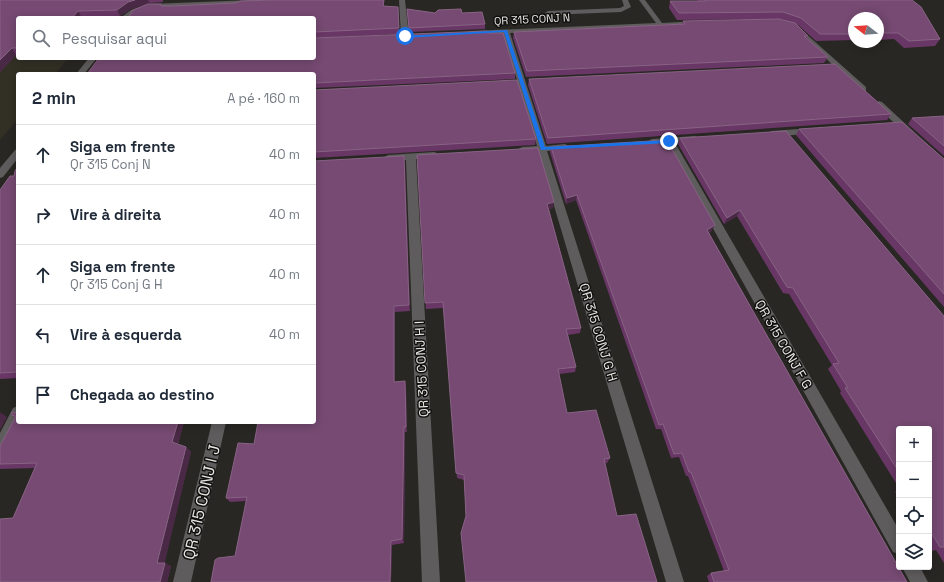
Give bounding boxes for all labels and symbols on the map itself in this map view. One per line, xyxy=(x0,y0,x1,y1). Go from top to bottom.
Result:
street label: QR 315 CONJ N xyxy=(494,10,570,28)
north arrow xyxy=(848,12,884,48)
route start xyxy=(396,27,414,45)
route end xyxy=(660,132,678,150)
street label: QR 315 CONJ G H xyxy=(576,281,622,383)
street label: QR 315 CONJ F G xyxy=(751,297,816,392)
street label: QR 315 CONJ H I xyxy=(410,320,433,417)
street label: QR 315 CONJ I J xyxy=(178,443,225,562)

